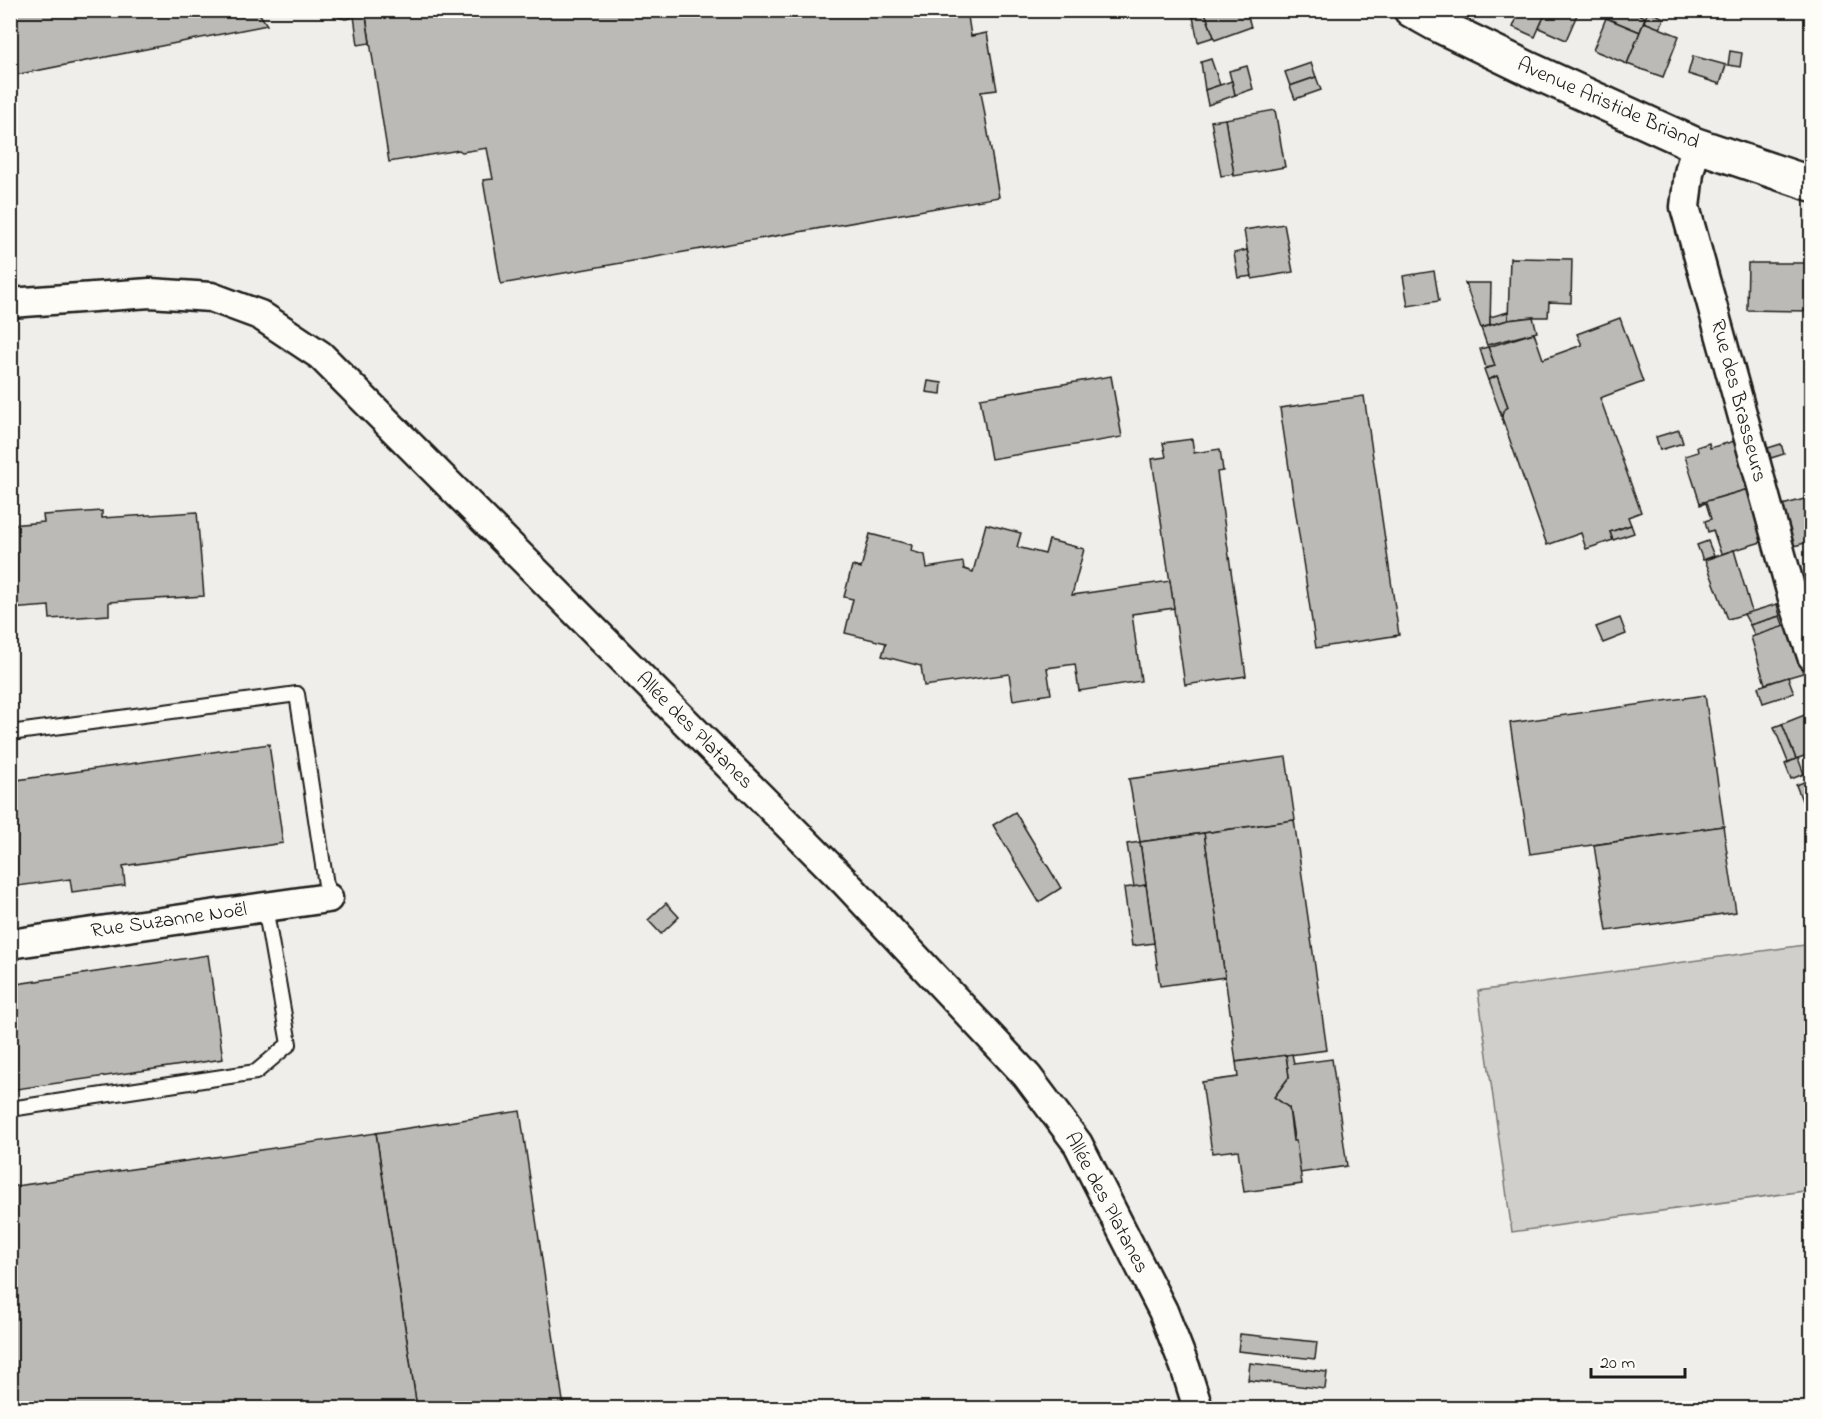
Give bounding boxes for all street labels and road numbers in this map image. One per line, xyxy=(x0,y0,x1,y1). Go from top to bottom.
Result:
street label: Avenue Aristide Briand xyxy=(1512,50,1704,158)
street label: Rue des Brasseurs xyxy=(1702,316,1774,486)
street label: Allée des Platanes xyxy=(628,665,760,797)
street label: Rue Suzanne Noël xyxy=(89,895,249,947)
street label: Allée des Platanes xyxy=(1056,1127,1156,1279)

